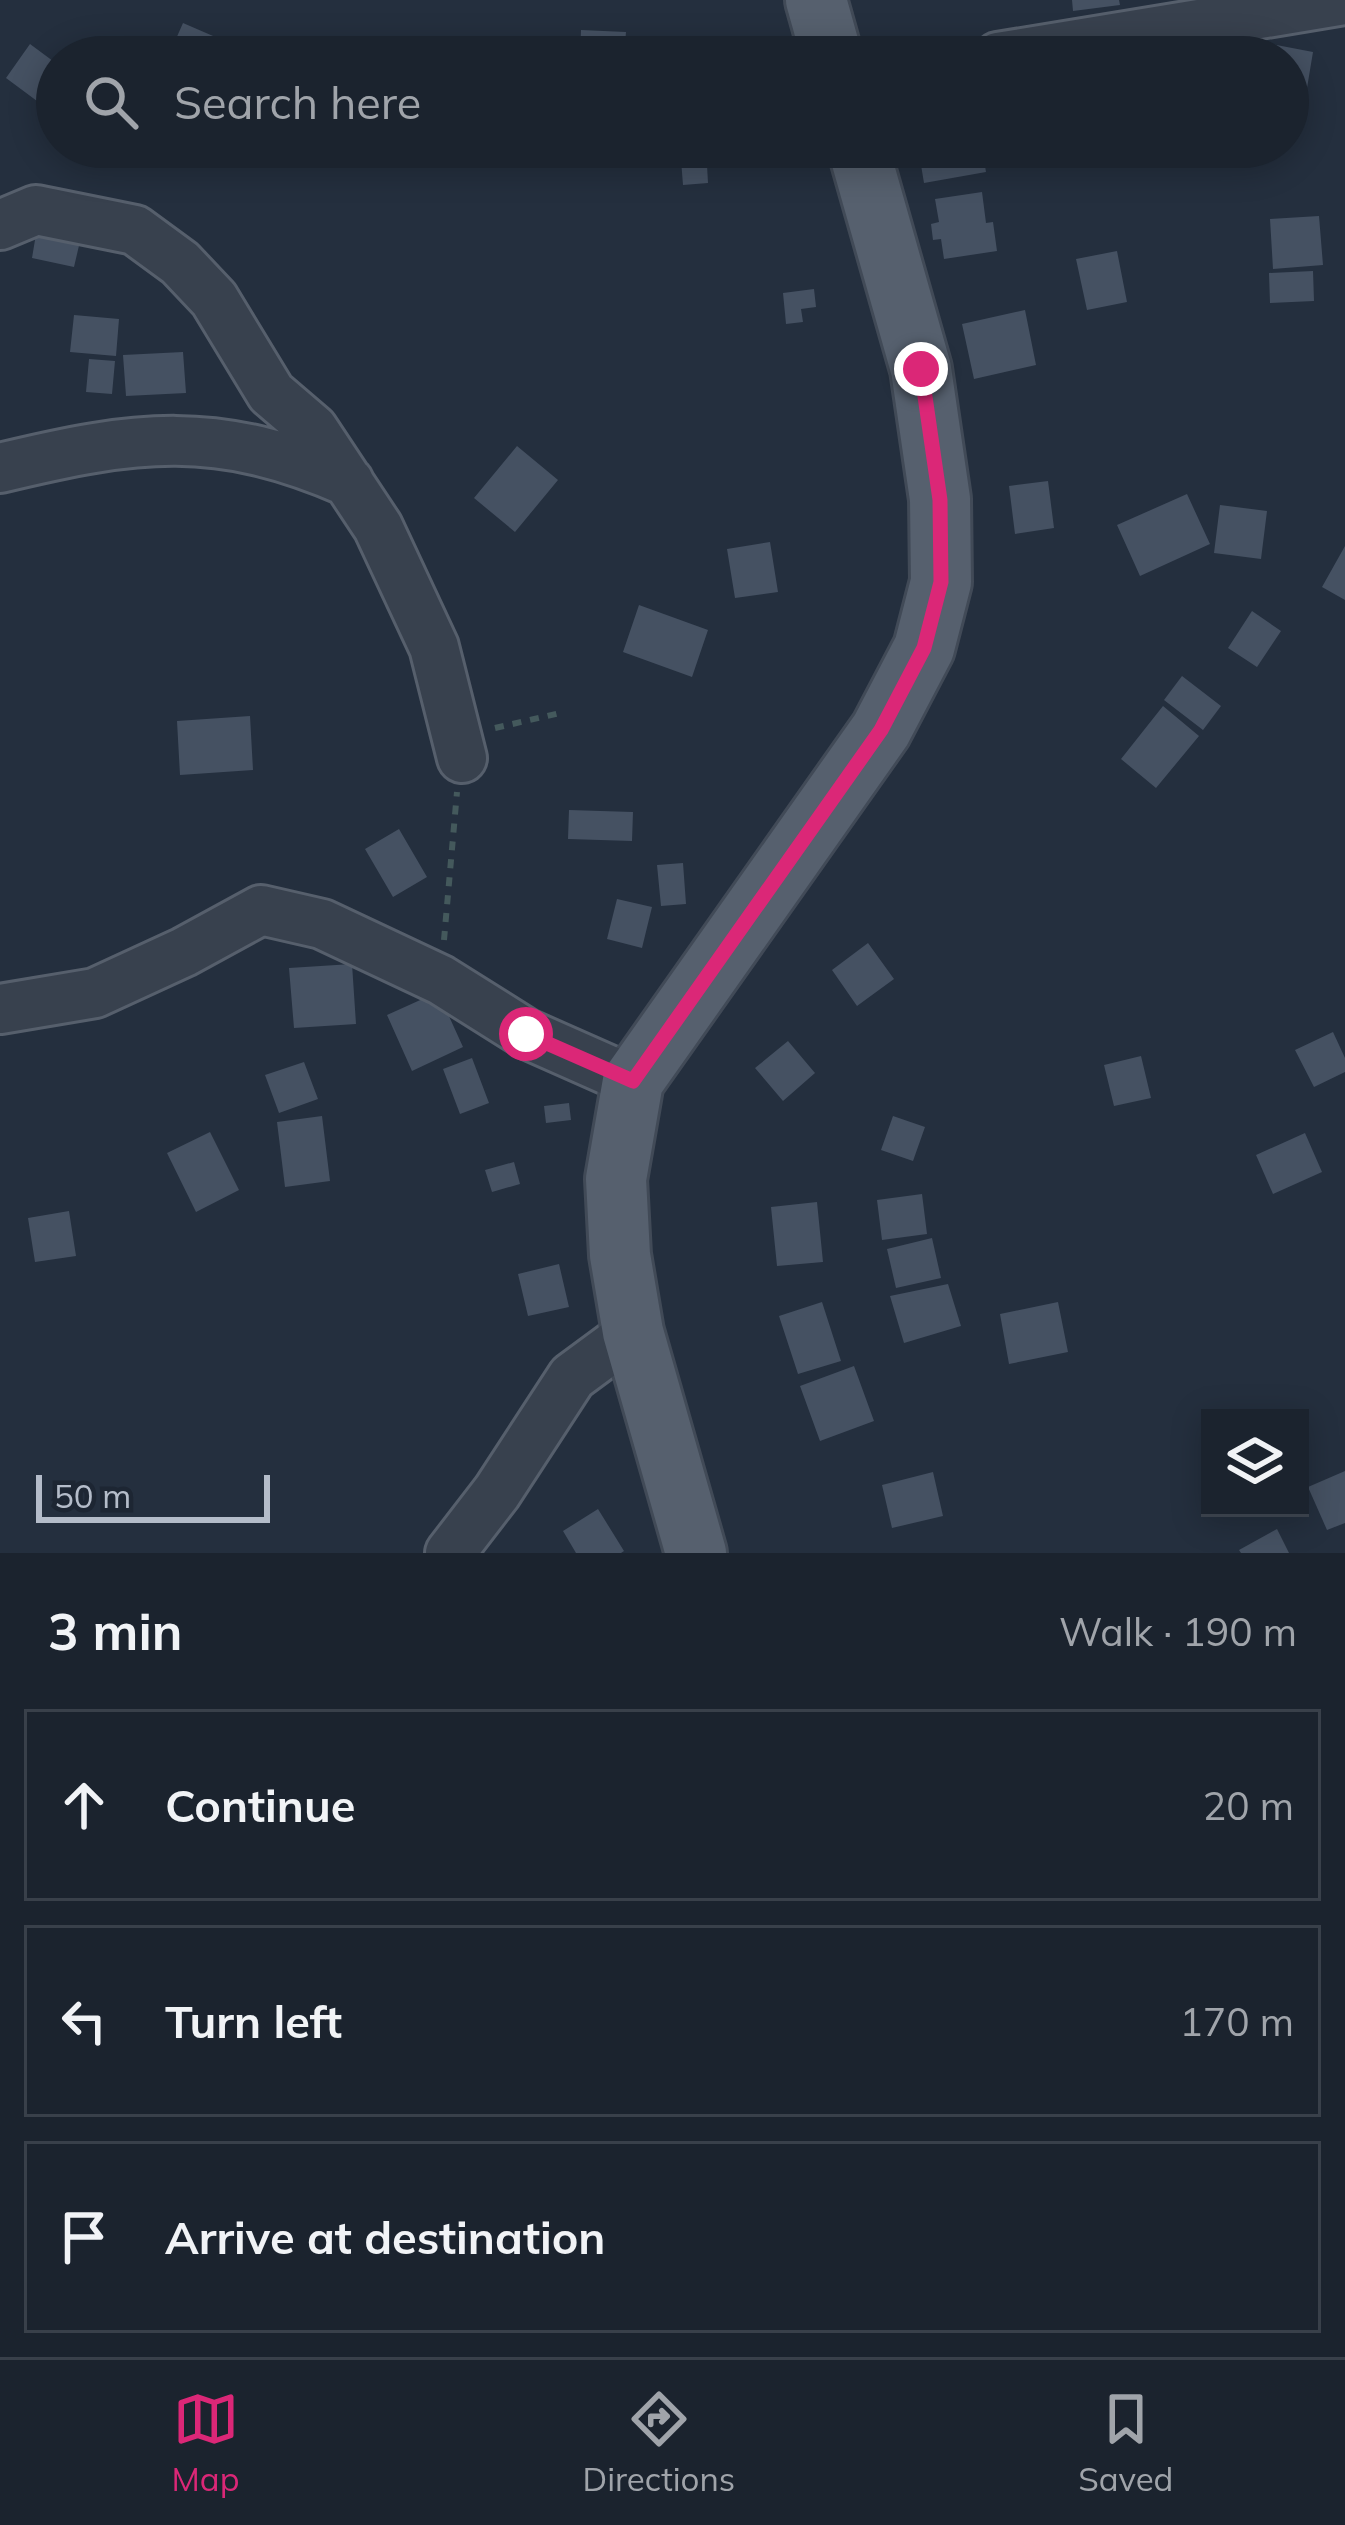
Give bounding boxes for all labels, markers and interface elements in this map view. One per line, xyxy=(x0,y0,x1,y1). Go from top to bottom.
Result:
search box xyxy=(36,36,1309,168)
icon: search xyxy=(78,69,144,135)
text: Search here xyxy=(174,74,421,130)
route end xyxy=(894,342,948,396)
route start xyxy=(499,1007,553,1061)
map controls xyxy=(1201,1409,1309,1517)
button: layers xyxy=(1201,1409,1309,1517)
scale bar xyxy=(36,1469,270,1522)
text: 50 m xyxy=(54,1475,131,1516)
text: 3 min xyxy=(48,1599,183,1663)
text: Walk · 190 m xyxy=(1059,1607,1297,1656)
icon: ahead xyxy=(51,1772,117,1838)
text: Continue xyxy=(165,1777,355,1833)
text: 20 m xyxy=(1203,1781,1294,1830)
icon: left xyxy=(51,1988,117,2054)
text: Turn left xyxy=(165,1993,342,2049)
text: 170 m xyxy=(1179,1997,1294,2046)
icon: arrive xyxy=(51,2204,117,2270)
text: Arrive at destination xyxy=(165,2209,605,2265)
tab: Map xyxy=(172,2386,239,2499)
tab: Directions xyxy=(583,2386,735,2499)
tab: Saved xyxy=(1078,2386,1173,2499)

